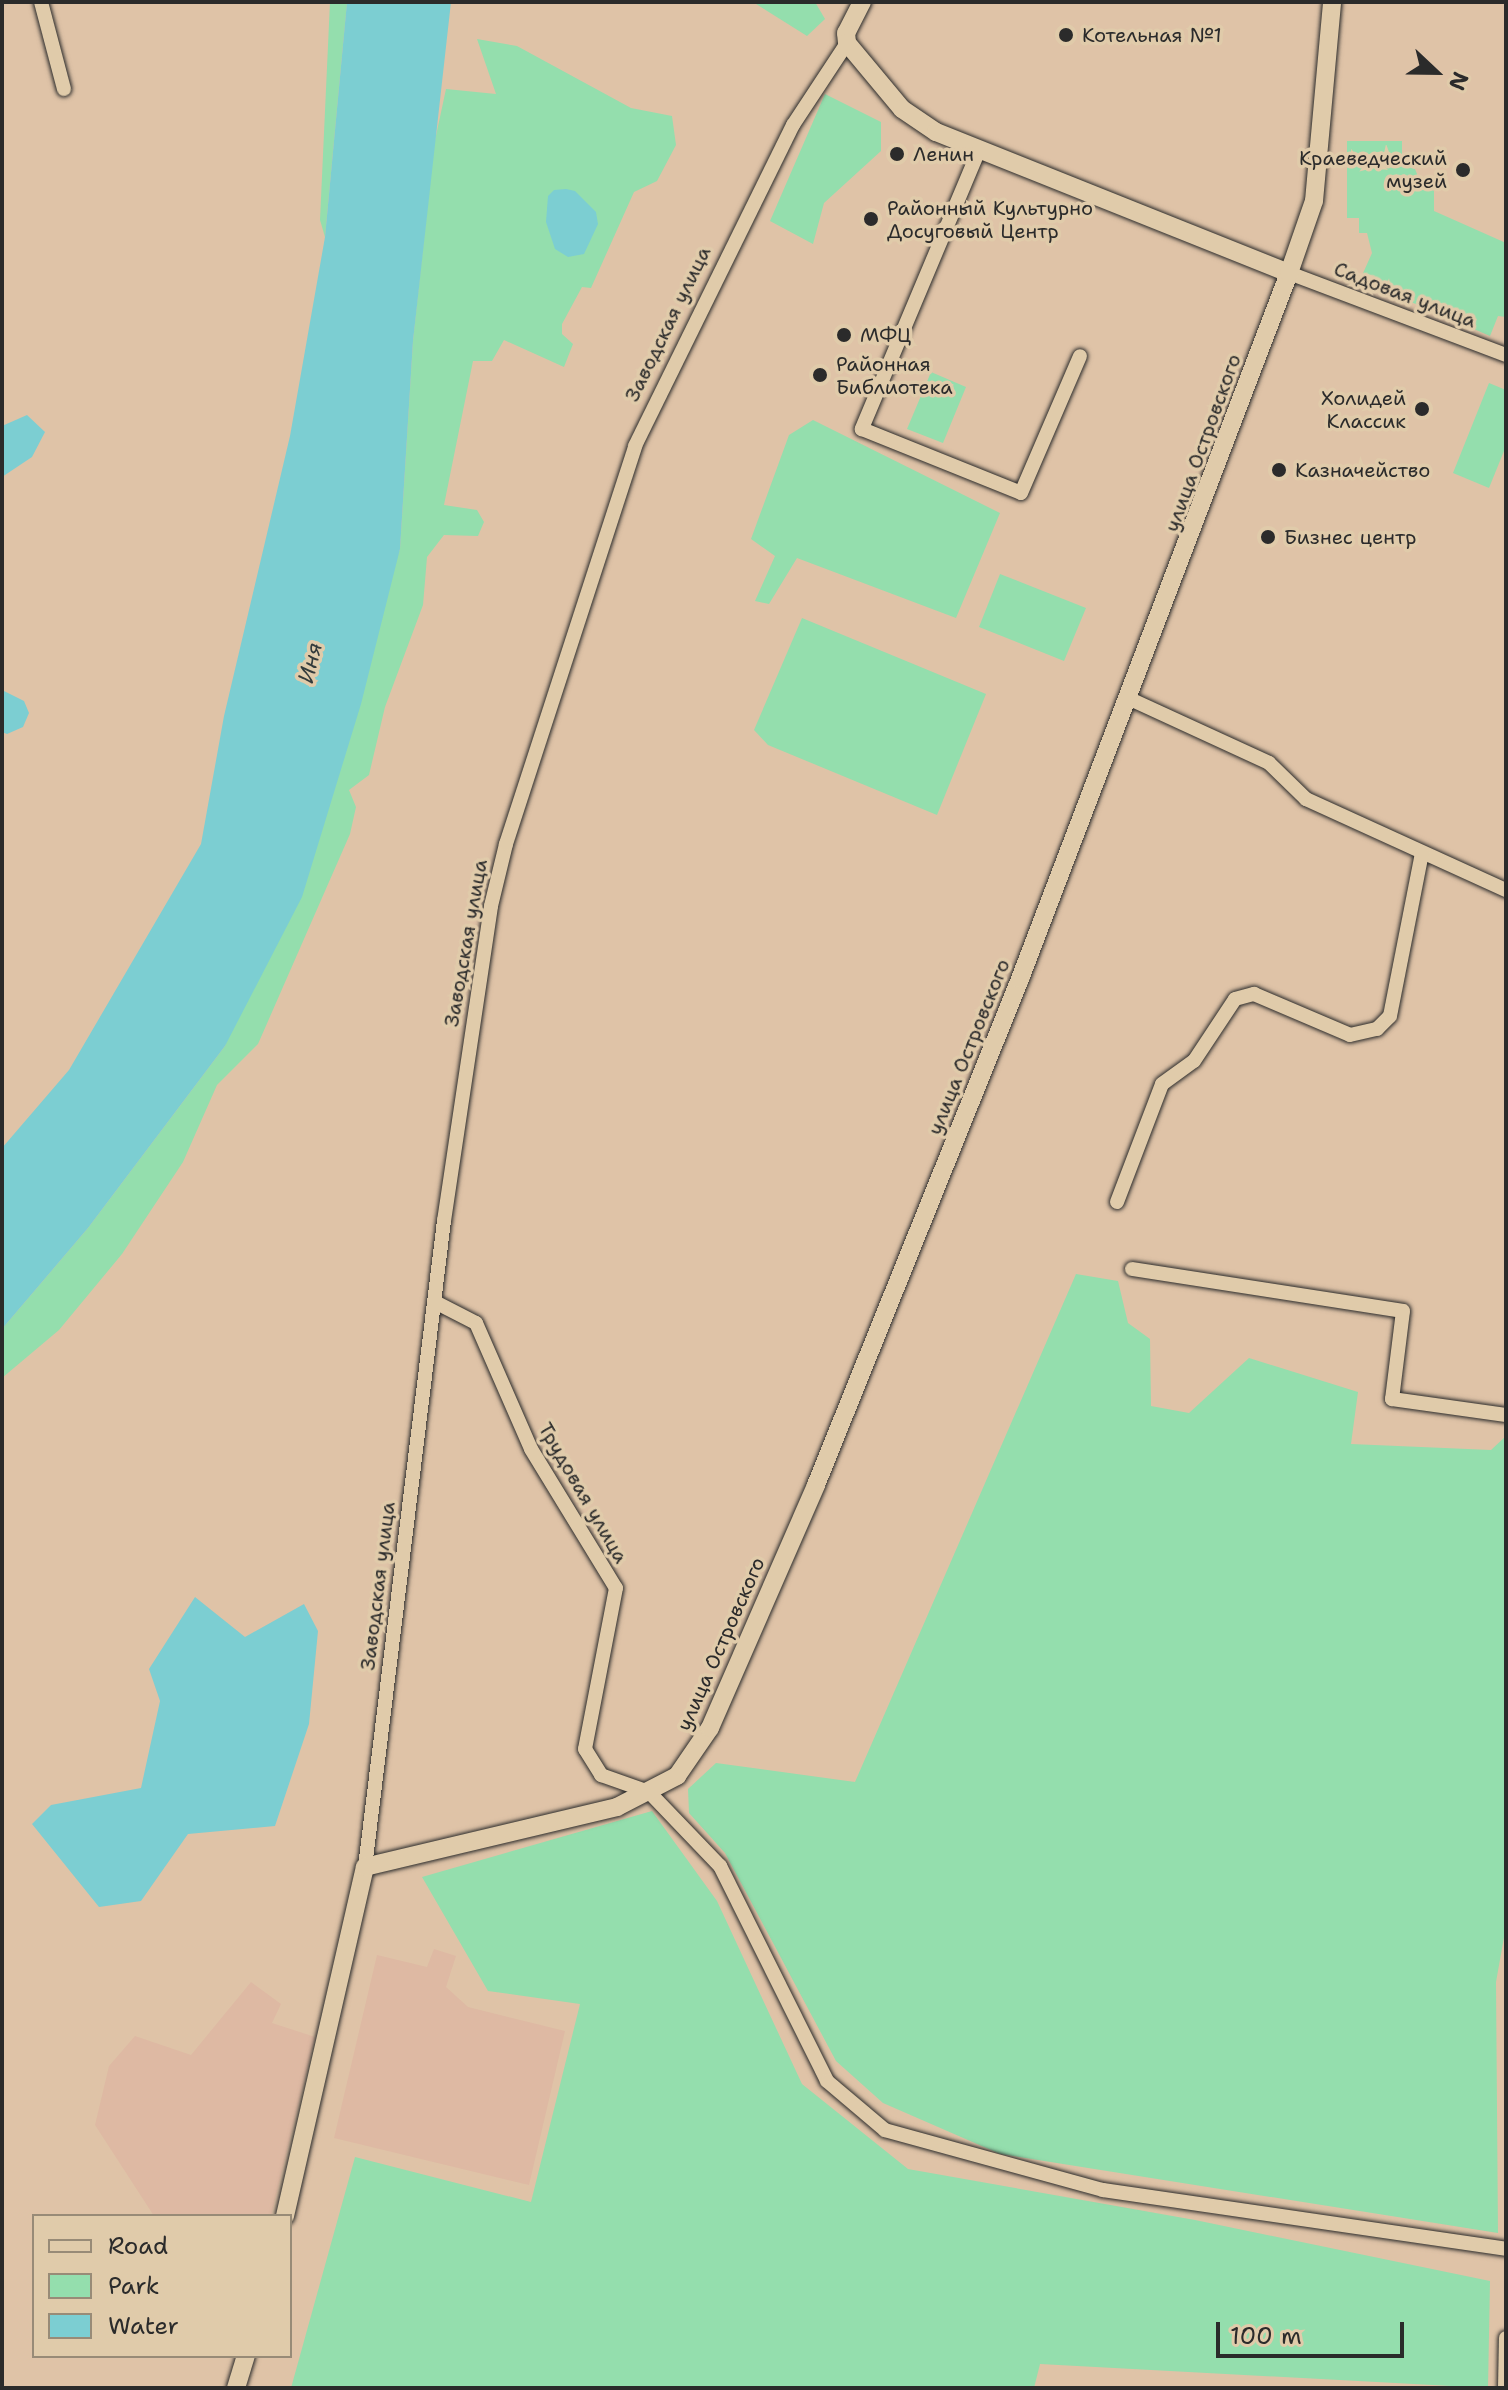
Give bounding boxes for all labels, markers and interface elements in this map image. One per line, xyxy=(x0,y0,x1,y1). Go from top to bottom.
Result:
place label: Котельная №1 xyxy=(1082,23,1222,47)
marker: Котельная №1 xyxy=(1057,26,1075,44)
north arrow xyxy=(1396,32,1476,112)
text: N xyxy=(1442,68,1475,95)
place label: Ленин xyxy=(913,142,974,166)
marker: Ленин xyxy=(888,145,906,163)
place label: Краеведческий музей xyxy=(1299,146,1447,193)
marker: Краеведческий музей xyxy=(1454,161,1472,179)
place label: Районный Культурно Досуговый Центр xyxy=(887,196,1093,243)
marker: Районный Культурно Досуговый Центр xyxy=(862,210,880,228)
street label: Заводская улица xyxy=(620,243,716,405)
street label: Садовая улица xyxy=(1331,257,1479,333)
place label: МФЦ xyxy=(860,323,911,347)
marker: МФЦ xyxy=(835,326,853,344)
street label: улица Островского xyxy=(1160,351,1246,535)
place label: Районная Библиотека xyxy=(836,352,953,399)
marker: Районная Библиотека xyxy=(811,366,829,384)
place label: Холидей Классик xyxy=(1321,386,1406,433)
marker: Холидей Классик xyxy=(1413,400,1431,418)
place label: Казначейство xyxy=(1295,458,1430,482)
marker: Казначейство xyxy=(1270,461,1288,479)
place label: Бизнес центр xyxy=(1284,525,1416,549)
marker: Бизнес центр xyxy=(1259,528,1277,546)
water label: Иня xyxy=(292,640,328,686)
street label: Заводская улица xyxy=(439,857,493,1029)
street label: улица Островского xyxy=(923,956,1015,1138)
street label: Трудовая улица xyxy=(533,1418,633,1568)
street label: Заводская улица xyxy=(356,1500,400,1672)
street label: улица Островского xyxy=(672,1554,770,1734)
legend xyxy=(32,2214,292,2358)
text: Road xyxy=(108,2230,168,2262)
text: Park xyxy=(108,2270,160,2302)
scale bar xyxy=(1220,2306,1408,2356)
text: Water xyxy=(108,2310,179,2342)
text: 100 m xyxy=(1230,2320,1302,2352)

